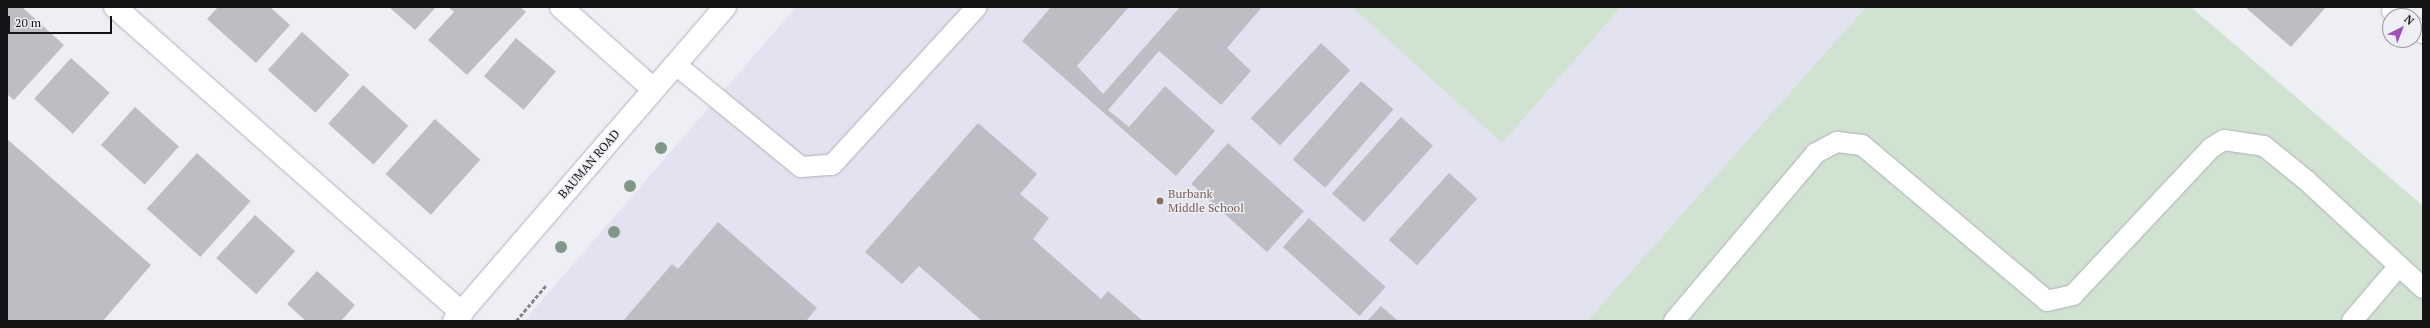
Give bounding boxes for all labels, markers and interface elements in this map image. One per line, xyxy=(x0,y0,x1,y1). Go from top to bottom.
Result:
scale bar xyxy=(10,8,114,34)
north arrow xyxy=(2382,8,2422,48)
text: N xyxy=(2402,12,2417,28)
text: 20 m xyxy=(15,15,41,30)
street label: BAUMAN ROAD xyxy=(555,127,623,201)
place label: Burbank Middle School xyxy=(1168,187,1244,215)
marker: Burbank Middle School xyxy=(1155,196,1165,206)

